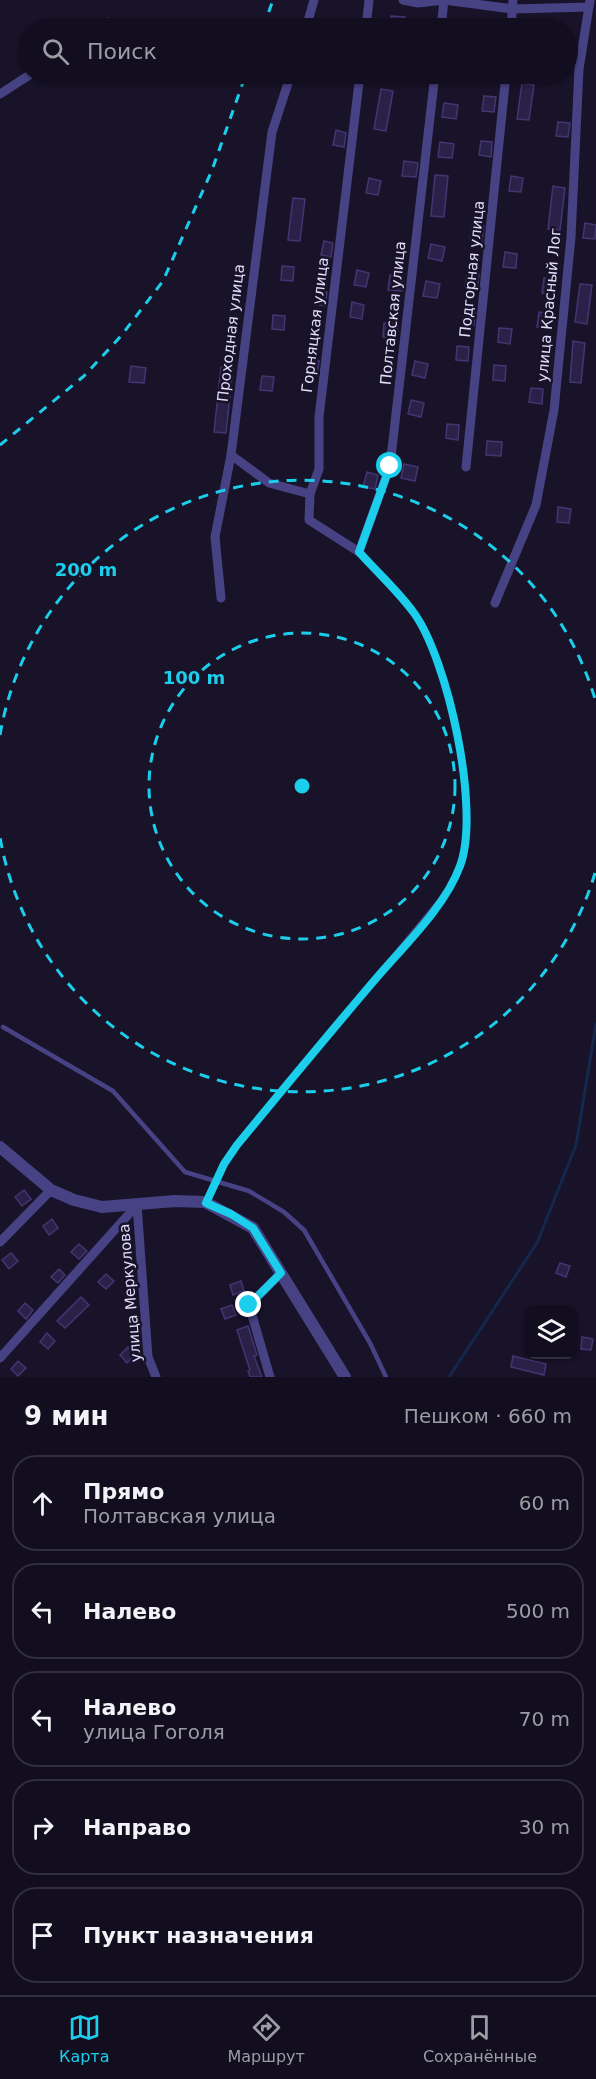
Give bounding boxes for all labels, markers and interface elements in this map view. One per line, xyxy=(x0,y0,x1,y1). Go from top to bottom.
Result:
search box xyxy=(18,18,578,84)
icon: search xyxy=(39,35,72,68)
text: Поиск xyxy=(87,39,157,64)
street label: Подгорная улица xyxy=(456,200,488,338)
street label: улица Красный Лог xyxy=(533,227,565,383)
street label: Полтавская улица xyxy=(376,240,410,386)
street label: Горняцкая улица xyxy=(298,256,332,394)
street label: Проходная улица xyxy=(214,263,248,403)
route start xyxy=(376,452,402,478)
text: 200 m xyxy=(55,559,117,580)
text: 100 m xyxy=(163,667,225,688)
centre of rings xyxy=(292,776,312,796)
street label: улица Меркулова xyxy=(115,1223,145,1363)
route end xyxy=(235,1291,261,1317)
map controls xyxy=(524,1305,578,1359)
button: layers xyxy=(524,1305,578,1359)
text: 9 мин xyxy=(24,1401,109,1431)
text: Пешком · 660 m xyxy=(404,1404,572,1428)
text: Прямо xyxy=(83,1479,164,1504)
icon: ahead xyxy=(26,1487,59,1520)
text: 60 m xyxy=(519,1491,570,1515)
text: Полтавская улица xyxy=(83,1504,276,1528)
icon: left xyxy=(26,1595,59,1628)
text: Налево xyxy=(83,1599,176,1624)
text: 500 m xyxy=(506,1599,570,1623)
text: Налево xyxy=(83,1695,176,1720)
icon: left xyxy=(26,1703,59,1736)
text: 70 m xyxy=(519,1707,570,1731)
text: улица Гоголя xyxy=(83,1720,225,1744)
icon: right xyxy=(26,1811,59,1844)
text: Направо xyxy=(83,1815,191,1840)
text: 30 m xyxy=(519,1815,570,1839)
icon: arrive xyxy=(26,1919,59,1952)
text: Пункт назначения xyxy=(83,1923,314,1948)
tab: Карта xyxy=(59,2011,109,2066)
tab: Маршрут xyxy=(228,2011,305,2066)
tab: Сохранённые xyxy=(423,2011,537,2066)

